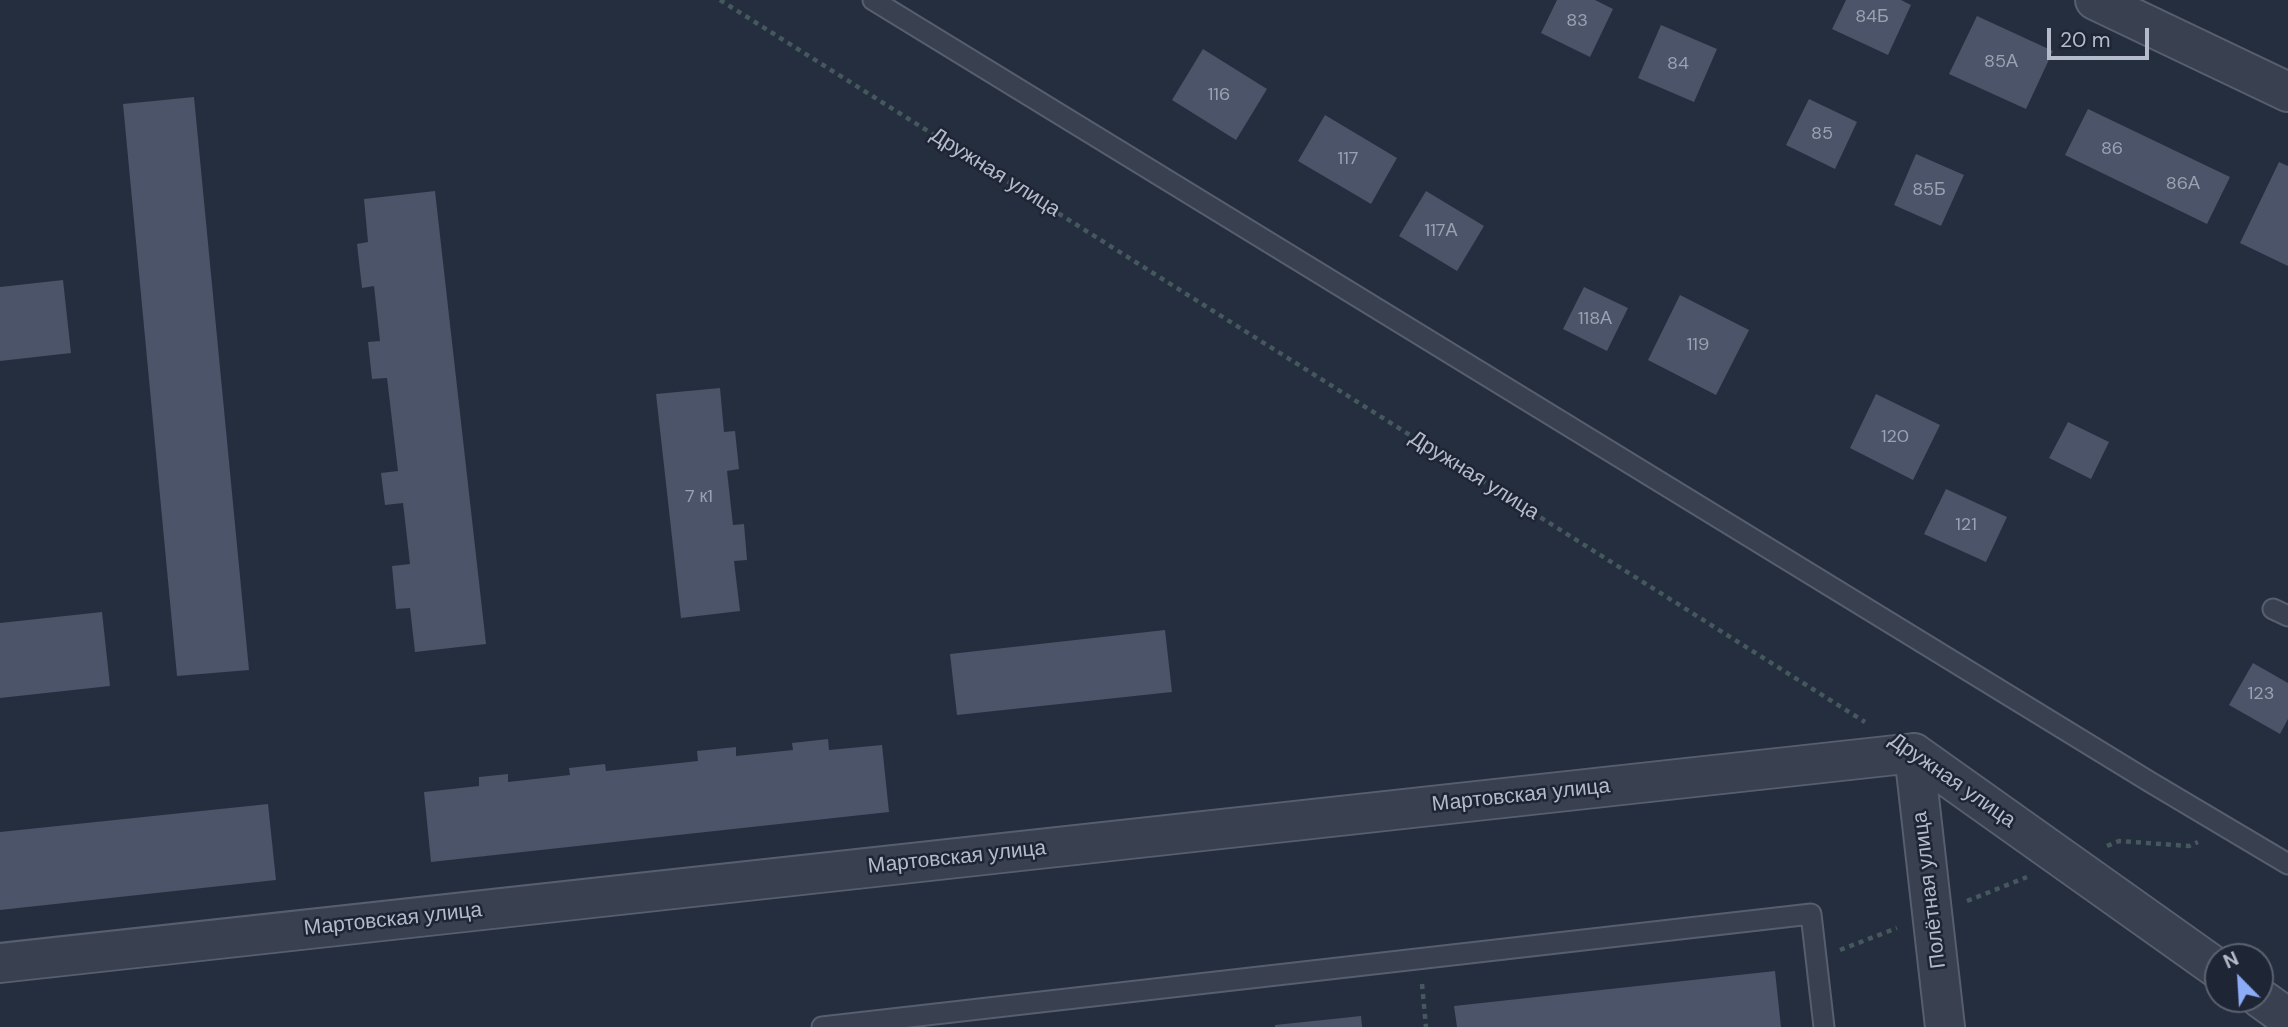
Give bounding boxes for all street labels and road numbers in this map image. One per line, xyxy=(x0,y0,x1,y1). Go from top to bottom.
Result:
street label: Дружная улица xyxy=(925,123,1065,223)
street label: Дружная улица xyxy=(1404,426,1544,526)
street label: Дружная улица xyxy=(1884,728,2020,834)
street label: Мартовская улица xyxy=(1431,774,1611,818)
street label: Полётная улица xyxy=(1908,810,1952,970)
street label: Мартовская улица xyxy=(867,836,1047,880)
street label: Мартовская улица xyxy=(303,898,483,942)

